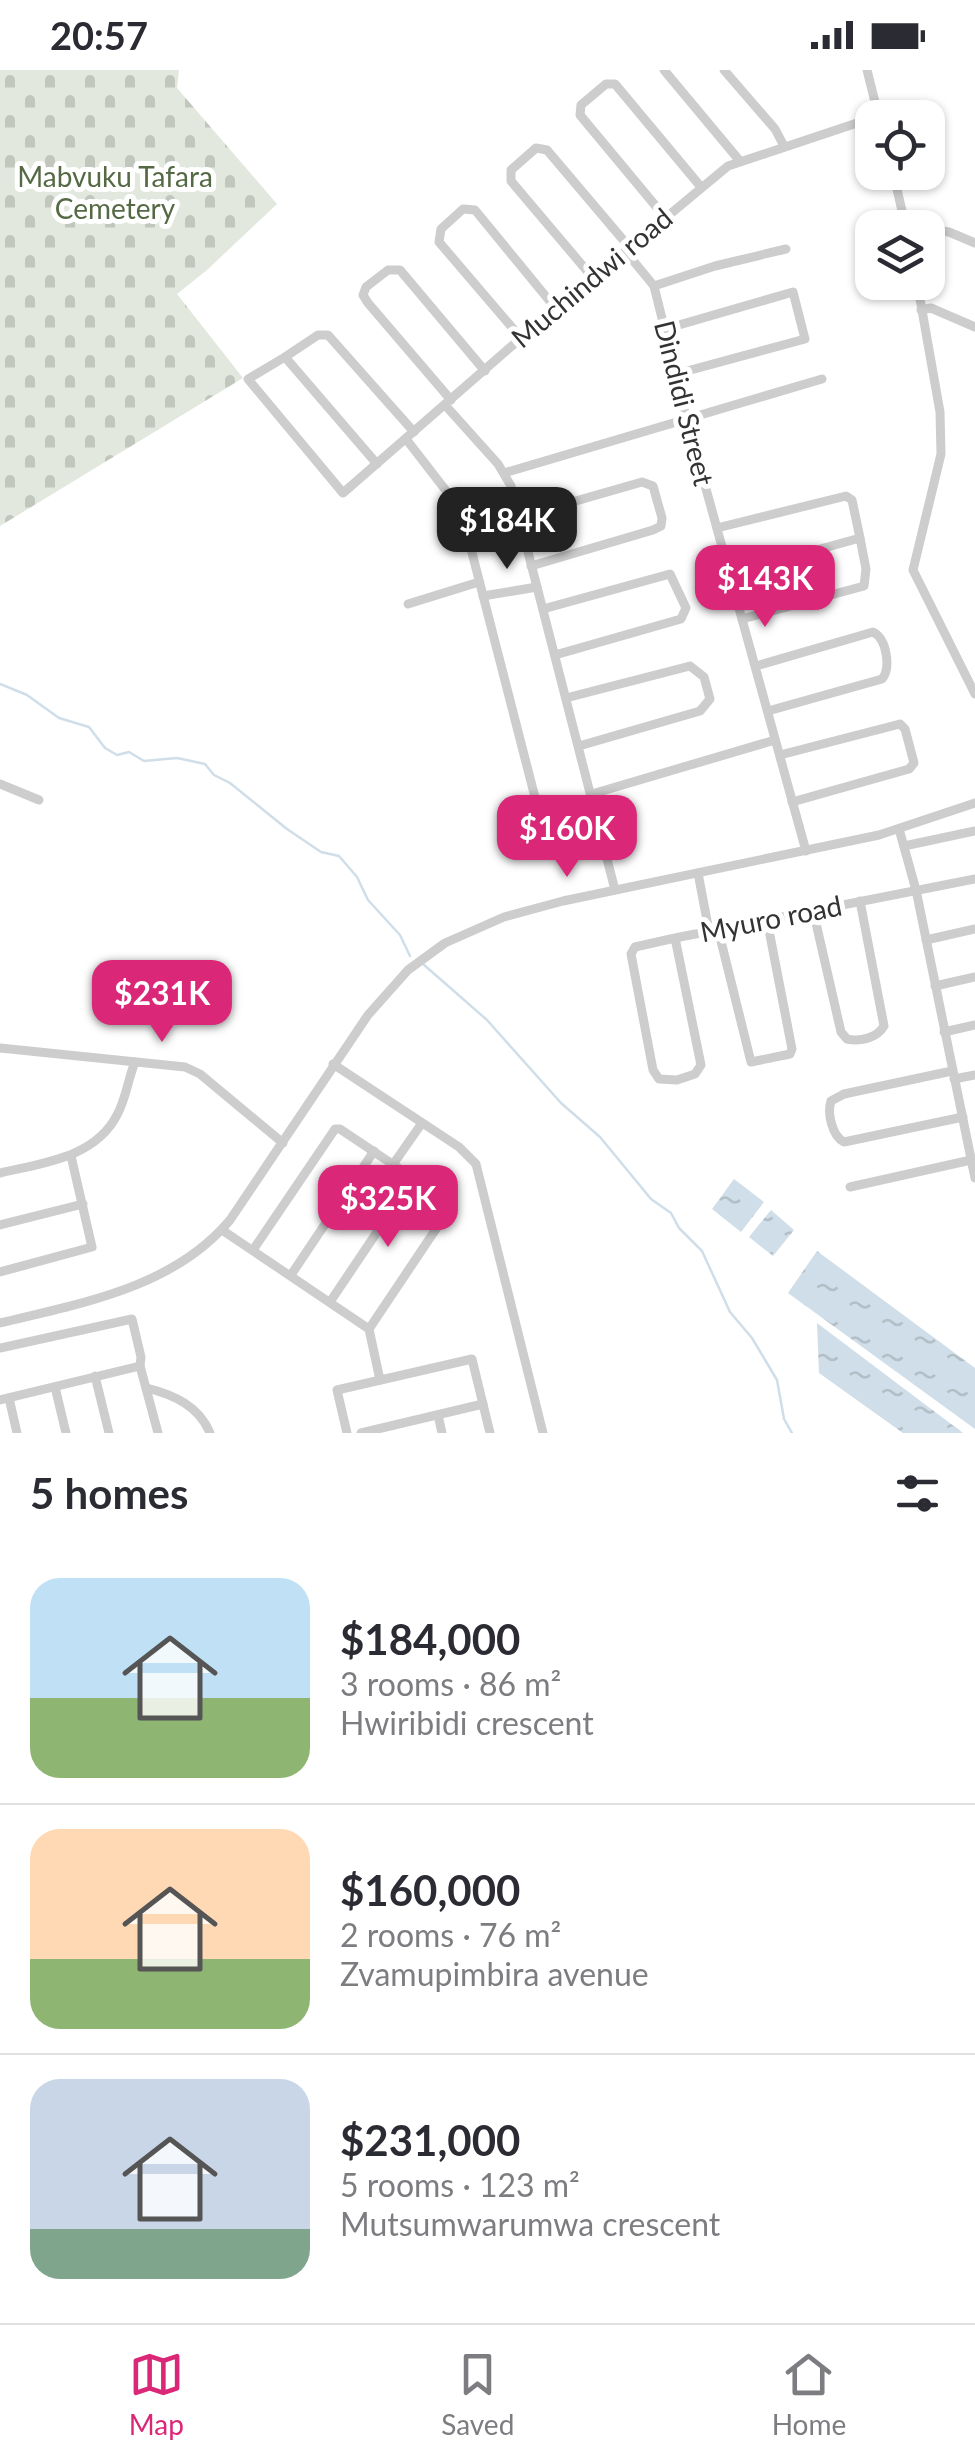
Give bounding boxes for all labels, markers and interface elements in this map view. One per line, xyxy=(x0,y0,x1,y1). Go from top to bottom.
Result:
text: 20:57 xyxy=(50,12,148,58)
map controls xyxy=(855,100,945,300)
button: locate xyxy=(855,100,945,190)
park label: Mabvuku Tafara Cemetery xyxy=(17,159,213,225)
street label: Muchindwi road xyxy=(504,200,679,354)
button: layers xyxy=(855,210,945,300)
street label: Dindidi Street xyxy=(648,317,722,489)
pin: $184K xyxy=(437,487,577,572)
text: $184K xyxy=(459,500,555,539)
pin: $143K xyxy=(695,545,835,630)
text: $143K xyxy=(717,558,813,597)
pin: $160K xyxy=(497,795,637,880)
text: $160K xyxy=(519,808,615,847)
street label: Myuro road xyxy=(697,888,844,948)
pin: $231K xyxy=(92,960,232,1045)
text: $231K xyxy=(114,973,210,1012)
pin: $325K xyxy=(318,1165,458,1250)
text: $325K xyxy=(340,1178,436,1217)
icon: filters xyxy=(890,1466,945,1521)
text: 5 homes xyxy=(30,1468,188,1518)
text: $184,000 xyxy=(340,1614,520,1664)
icon: home xyxy=(110,1618,230,1738)
text: 3 rooms · 86 m² xyxy=(340,1664,561,1703)
text: Hwiribidi crescent xyxy=(340,1703,594,1742)
text: $160,000 xyxy=(340,1865,520,1915)
icon: home xyxy=(110,1869,230,1989)
text: 2 rooms · 76 m² xyxy=(340,1915,561,1954)
text: Zvamupimbira avenue xyxy=(340,1954,649,1993)
text: $231,000 xyxy=(340,2115,520,2165)
icon: home xyxy=(110,2119,230,2239)
text: 5 rooms · 123 m² xyxy=(340,2165,580,2204)
text: Mutsumwarumwa crescent xyxy=(340,2204,720,2243)
tab: Map xyxy=(129,2347,184,2441)
tab: Saved xyxy=(441,2347,514,2441)
tab: Home xyxy=(772,2347,846,2441)

